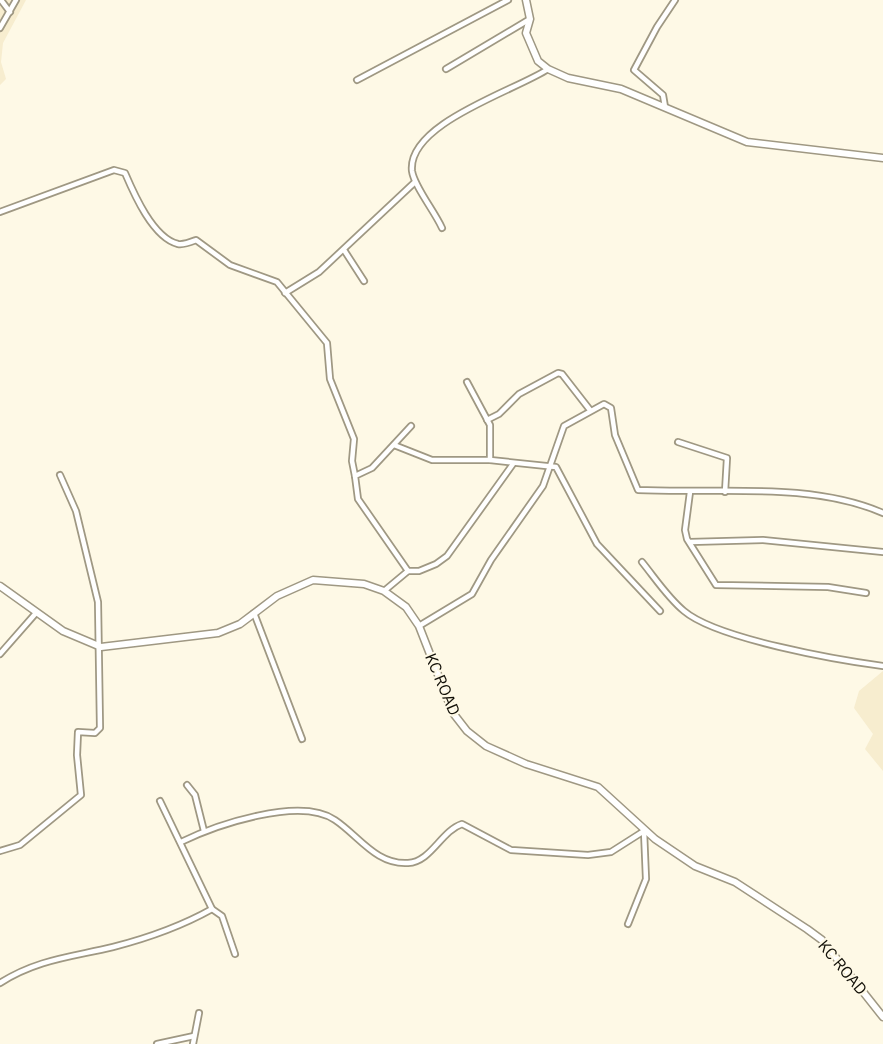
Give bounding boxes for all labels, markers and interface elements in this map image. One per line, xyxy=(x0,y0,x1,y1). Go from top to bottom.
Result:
street label: KC ROAD xyxy=(421,650,465,718)
street label: KC ROAD xyxy=(814,935,872,999)

